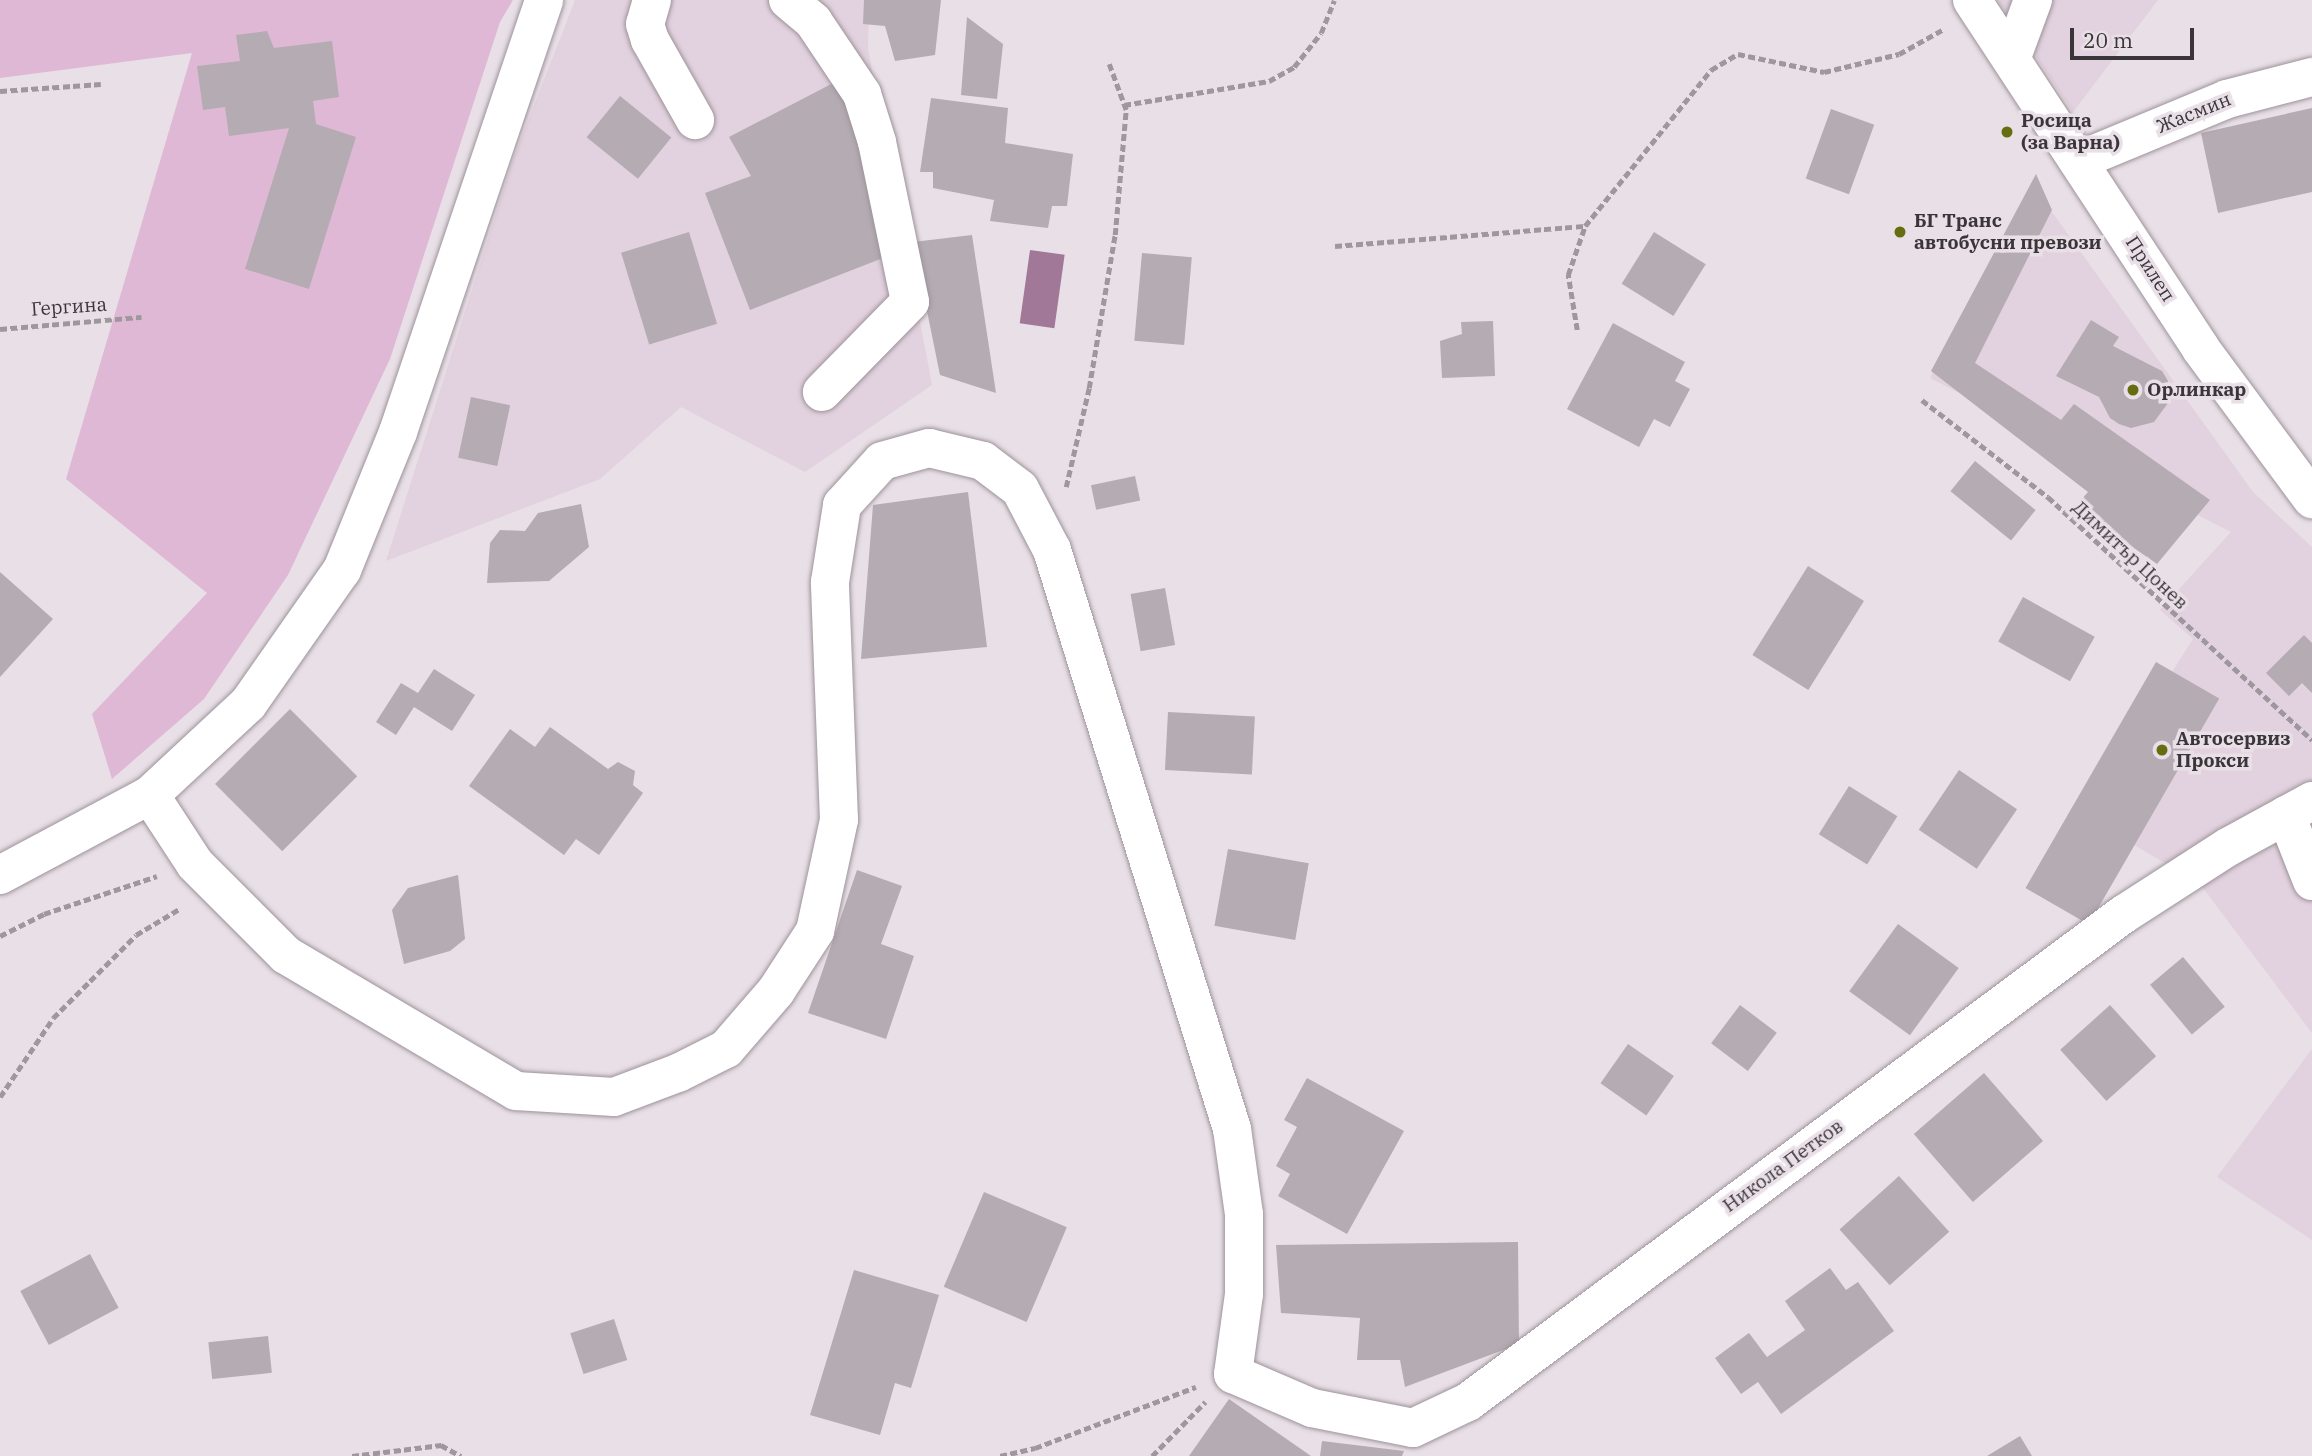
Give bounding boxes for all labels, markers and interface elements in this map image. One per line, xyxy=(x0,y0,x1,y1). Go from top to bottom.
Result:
scale bar xyxy=(2074,14,2198,58)
text: 20 m xyxy=(2083,26,2133,54)
street label: Жасмин xyxy=(2154,88,2234,138)
place label: Росица (за Варна) xyxy=(2021,110,2120,154)
marker: Росица (за Варна) xyxy=(1999,124,2015,140)
place label: БГ Транс автобусни превози xyxy=(1914,210,2102,254)
marker: БГ Транс автобусни превози xyxy=(1892,224,1908,240)
street label: Прилеп xyxy=(2120,232,2180,306)
street label: Гергина xyxy=(30,293,108,321)
place label: Орлинкар xyxy=(2147,379,2246,401)
marker: Орлинкар xyxy=(2125,382,2141,398)
street label: Димитър Цонев xyxy=(2068,496,2192,614)
place label: Автосервиз Прокси xyxy=(2176,728,2290,772)
marker: Автосервиз Прокси xyxy=(2154,742,2170,758)
street label: Никола Петков xyxy=(1719,1115,1847,1217)

